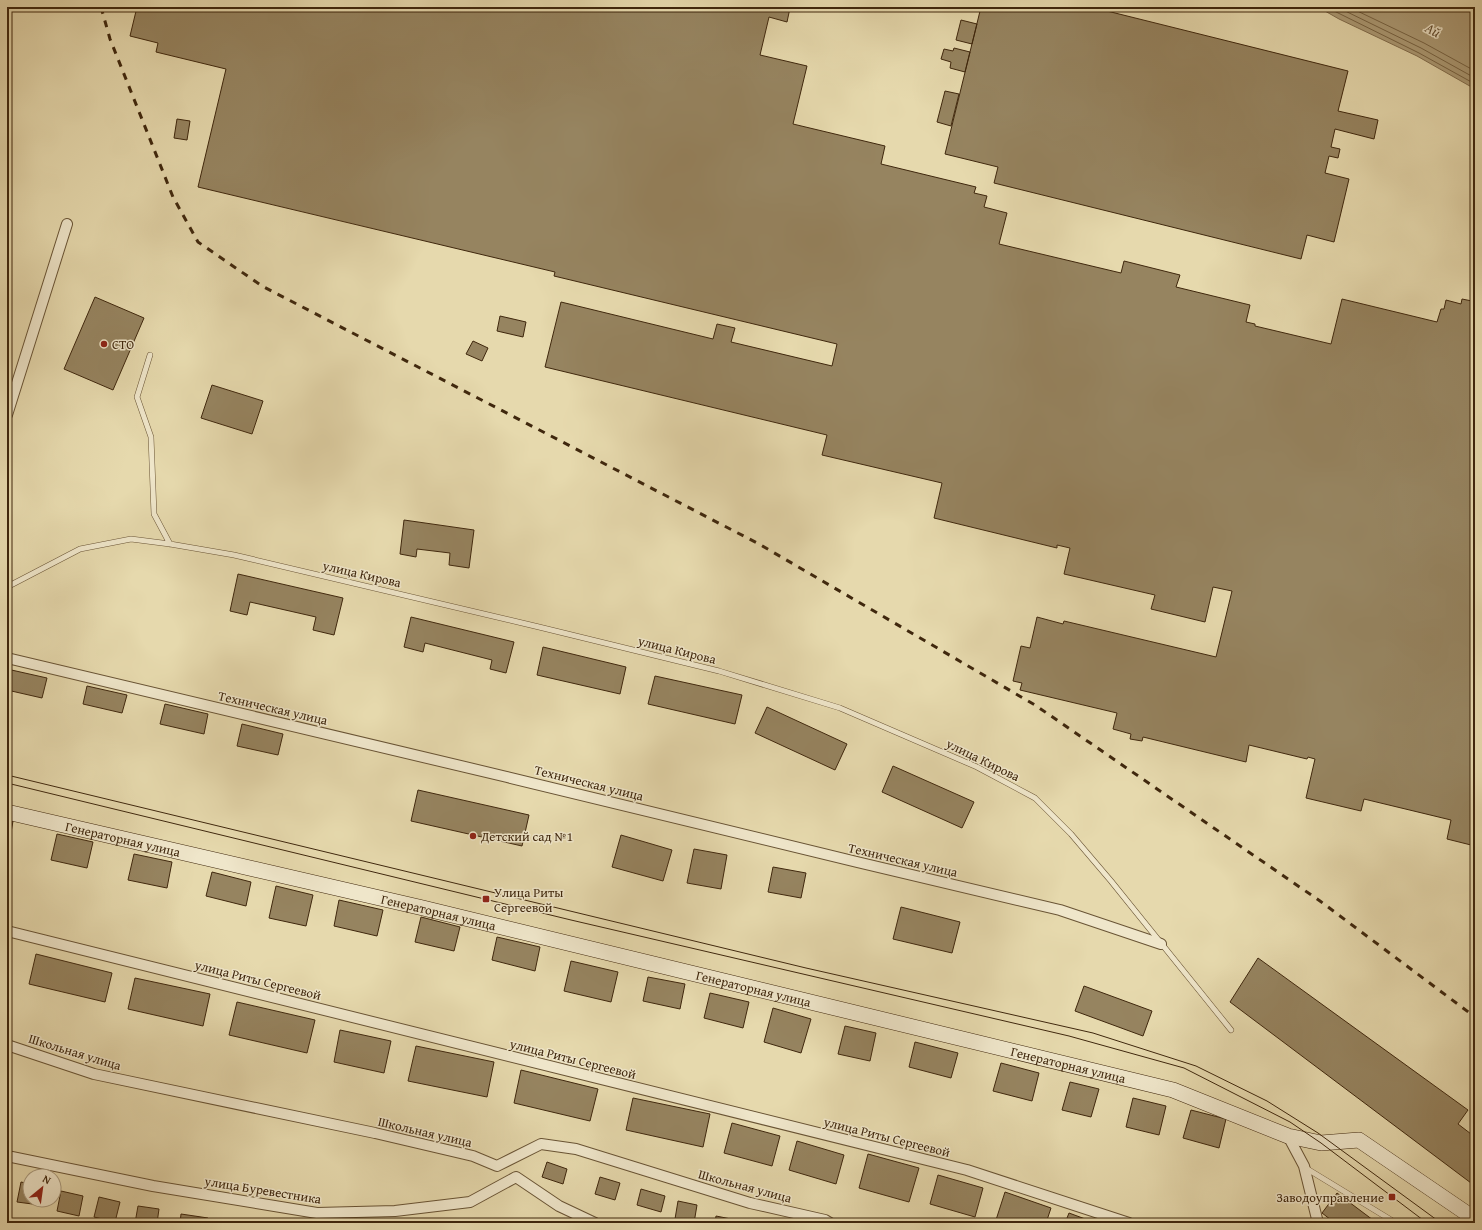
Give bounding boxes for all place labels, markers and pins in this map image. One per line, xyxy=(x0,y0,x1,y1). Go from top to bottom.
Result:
place label: СТО xyxy=(112,335,134,354)
marker: СТО xyxy=(99,339,109,349)
place label: Детский сад №1 xyxy=(480,827,573,846)
marker: Детский сад №1 xyxy=(468,831,478,841)
place label: Улица Риты Сергеевой xyxy=(494,883,563,917)
marker: Улица Риты Сергеевой xyxy=(481,894,491,904)
place label: Заводоуправление xyxy=(1276,1188,1384,1207)
marker: Заводоуправление xyxy=(1387,1192,1397,1202)

